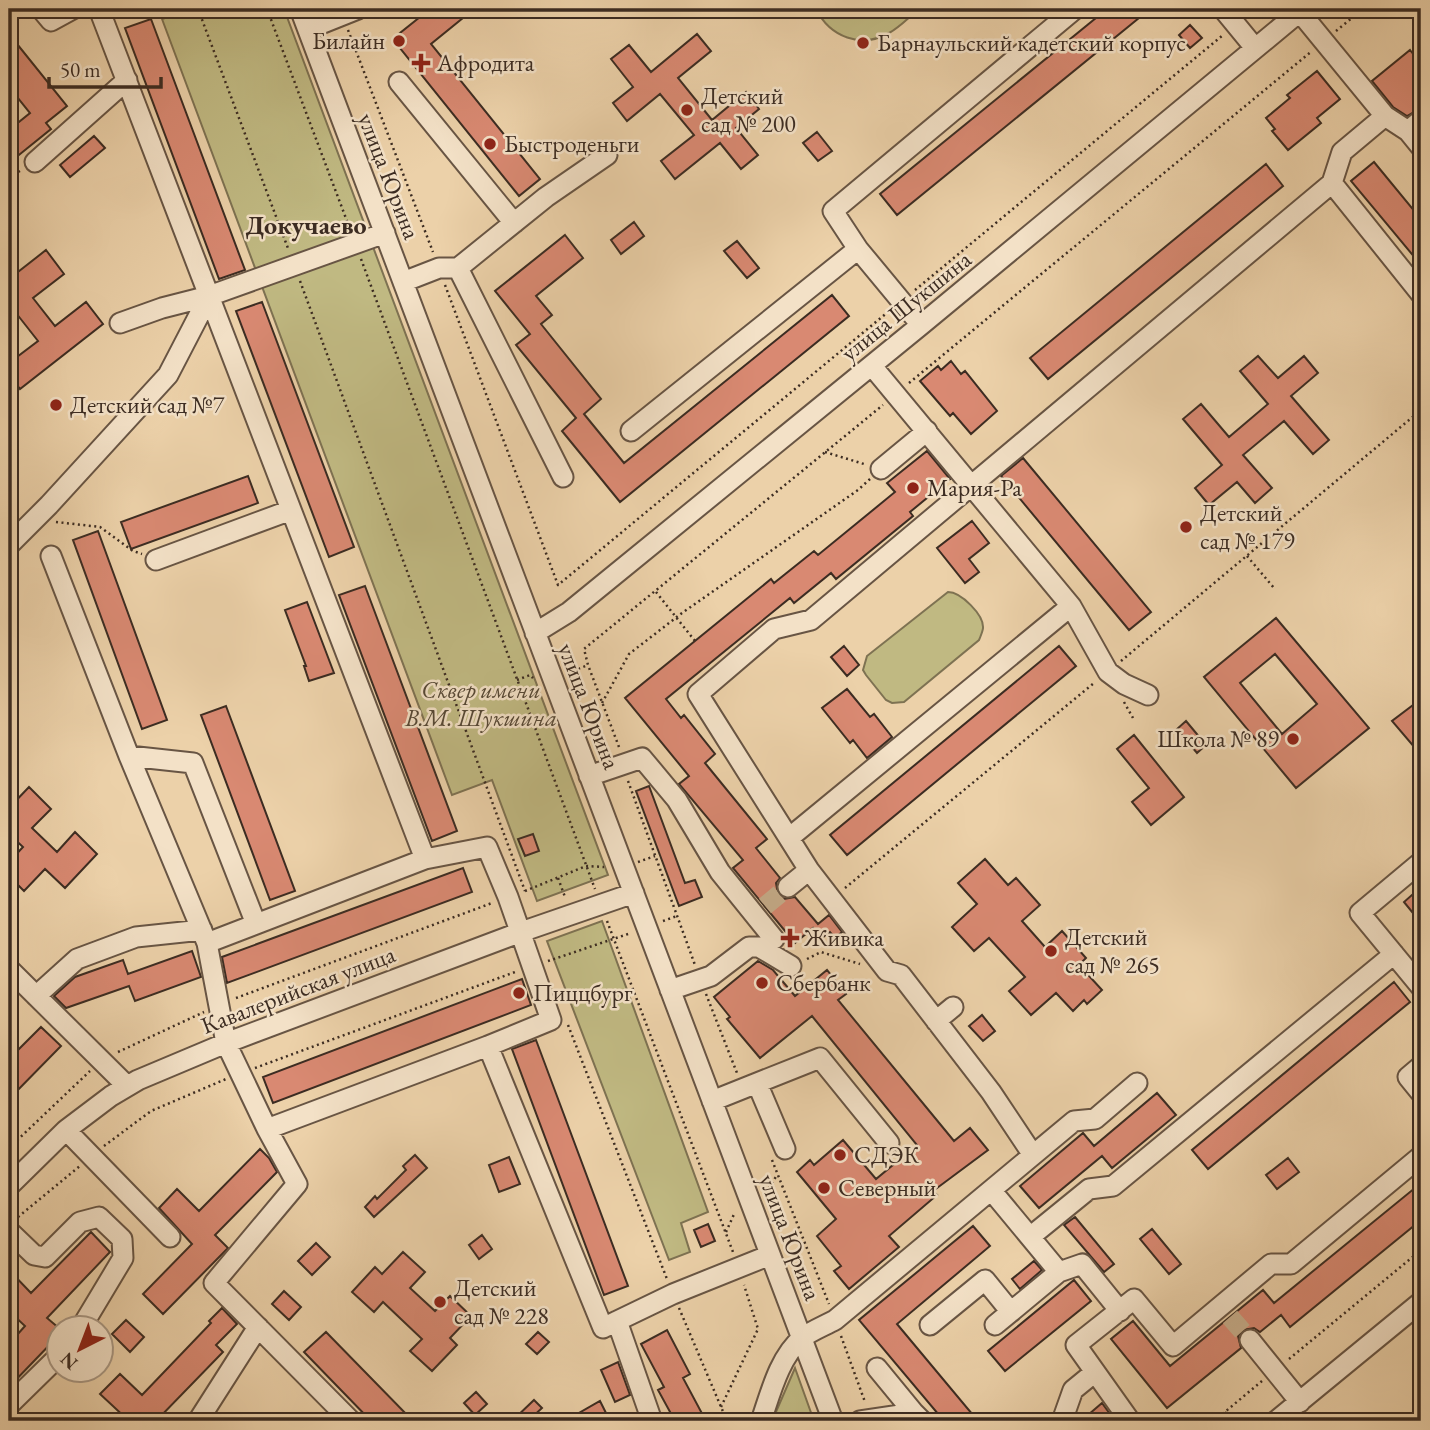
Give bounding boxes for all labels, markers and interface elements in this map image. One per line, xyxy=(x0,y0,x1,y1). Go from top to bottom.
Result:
place label: Билайн xyxy=(312,25,385,56)
place label: Барнаульский кадетский корпус xyxy=(877,27,1186,58)
marker: Билайн xyxy=(391,33,407,49)
marker: Барнаульский кадетский корпус xyxy=(855,35,871,51)
scale bar xyxy=(49,46,161,90)
place label: Афродита xyxy=(436,47,535,78)
marker: Афродита xyxy=(411,53,431,73)
text: 50 m xyxy=(60,56,101,83)
place label: Детский сад № 200 xyxy=(701,80,796,139)
marker: Детский сад № 200 xyxy=(679,102,695,118)
street label: улица Юрина xyxy=(351,108,428,244)
place label: Быстроденьги xyxy=(504,128,640,159)
marker: Быстроденьги xyxy=(482,136,498,152)
district label: Докучаево xyxy=(245,208,367,242)
street label: улица Шукшина xyxy=(834,243,978,368)
place label: Детский сад №7 xyxy=(70,389,225,420)
marker: Детский сад №7 xyxy=(48,397,64,413)
place label: Мария-Ра xyxy=(927,472,1022,503)
marker: Мария-Ра xyxy=(905,480,921,496)
place label: Детский сад № 179 xyxy=(1200,497,1295,556)
marker: Детский сад № 179 xyxy=(1178,519,1194,535)
street label: улица Юрина xyxy=(551,638,628,774)
park label: Сквер имени В.М. Шукшина xyxy=(404,674,557,733)
place label: Школа № 89 xyxy=(1157,723,1279,754)
marker: Школа № 89 xyxy=(1285,731,1301,747)
place label: Детский сад № 265 xyxy=(1065,921,1160,980)
place label: Живика xyxy=(803,922,884,953)
marker: Живика xyxy=(782,930,798,946)
street label: Кавалерийская улица xyxy=(196,938,400,1041)
marker: Детский сад № 265 xyxy=(1043,943,1059,959)
place label: Сбербанк xyxy=(776,967,871,998)
marker: Сбербанк xyxy=(754,975,770,991)
place label: Пиццбург xyxy=(533,977,633,1008)
marker: Пиццбург xyxy=(511,985,527,1001)
place label: СДЭК xyxy=(854,1139,920,1170)
marker: СДЭК xyxy=(832,1147,848,1163)
street label: улица Юрина xyxy=(752,1169,829,1305)
place label: Северный xyxy=(838,1172,937,1203)
marker: Северный xyxy=(816,1180,832,1196)
place label: Детский сад № 228 xyxy=(454,1272,549,1331)
marker: Детский сад № 228 xyxy=(432,1294,448,1310)
north arrow xyxy=(46,1314,116,1384)
text: N xyxy=(54,1346,83,1376)

